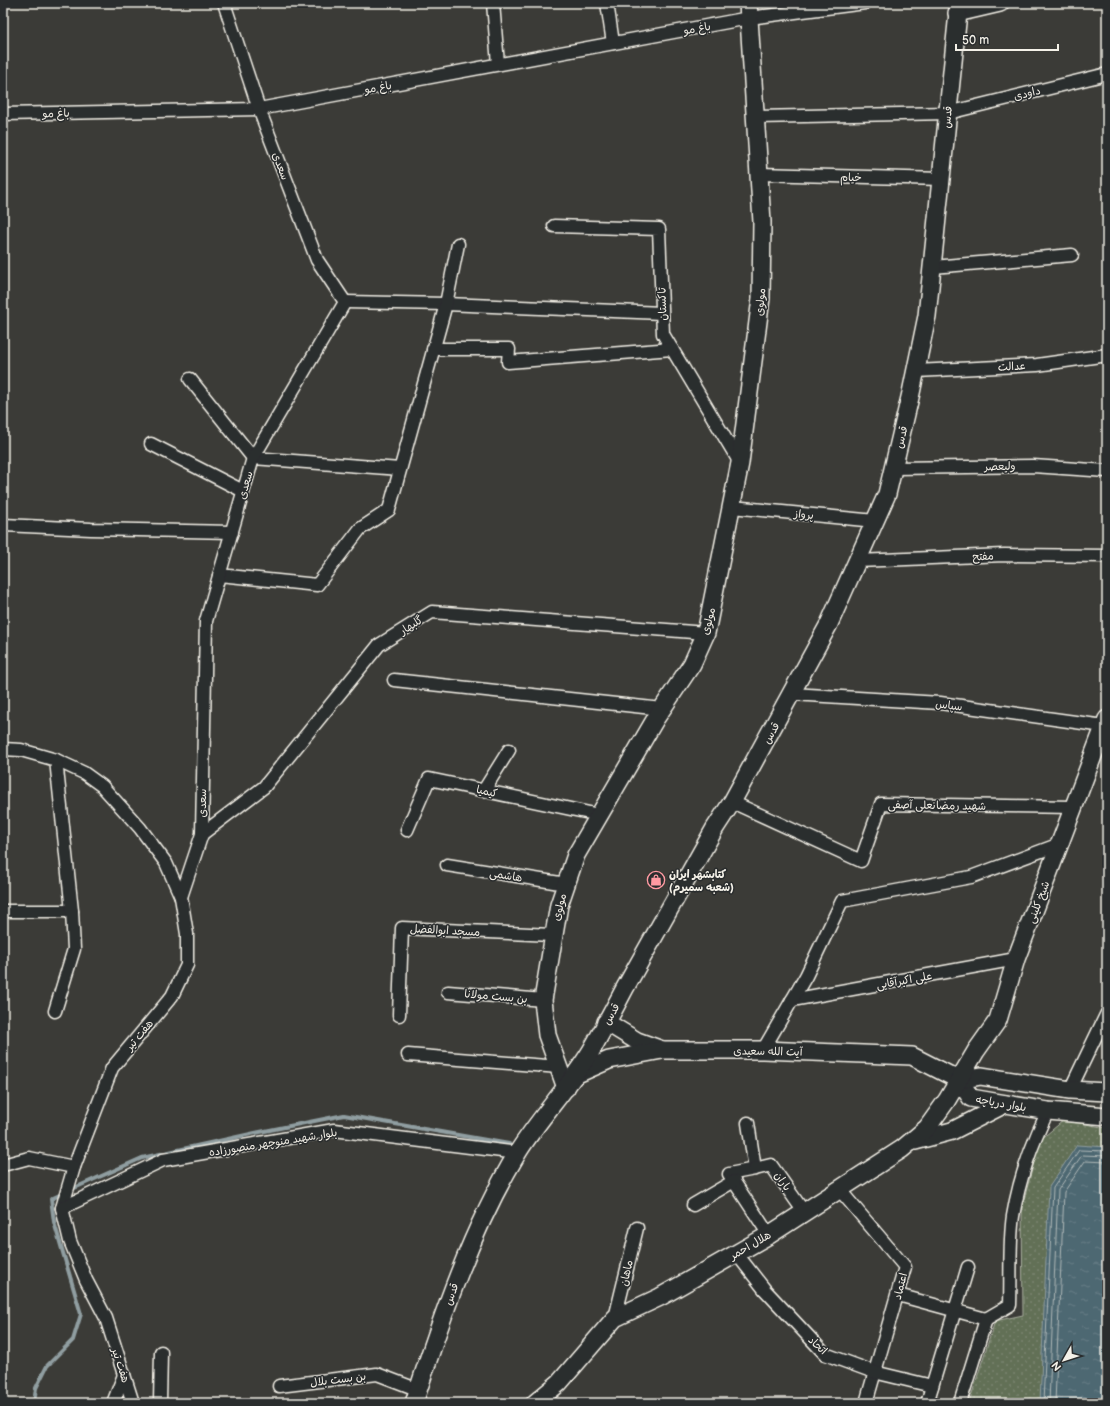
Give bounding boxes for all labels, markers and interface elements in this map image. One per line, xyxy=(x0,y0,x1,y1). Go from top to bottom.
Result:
street label: باغ مو xyxy=(682,20,712,39)
scale bar xyxy=(956,26,1058,52)
text: 50 m xyxy=(962,33,989,48)
street label: باغ مو xyxy=(363,79,393,98)
street label: داودی xyxy=(1012,84,1042,103)
street label: قدس xyxy=(940,105,955,129)
street label: باغ مو xyxy=(41,107,70,122)
street label: سعدی xyxy=(269,150,292,182)
street label: خیام xyxy=(840,171,862,186)
street label: تاکستان xyxy=(655,286,670,321)
street label: مولوی xyxy=(753,288,769,317)
street label: عدالت xyxy=(998,359,1027,374)
street label: قدس xyxy=(892,425,911,450)
street label: ولیعصر xyxy=(983,460,1016,473)
street label: سعدی xyxy=(235,470,256,501)
street label: پرواز xyxy=(792,507,814,522)
street label: مفتح xyxy=(972,550,994,564)
street label: مولوی xyxy=(699,606,719,637)
street label: گلبهار xyxy=(396,613,426,639)
street label: سپاس xyxy=(935,697,963,714)
street label: قدس xyxy=(760,720,783,746)
street label: کیمیا xyxy=(475,783,499,800)
street label: سعدی xyxy=(196,789,209,817)
street label: شهید رمضانعلی آصفی xyxy=(888,798,986,814)
street label: هاشمی xyxy=(488,866,523,885)
place label: کتابشهر ایران (شعبه سمیرم) xyxy=(669,868,734,896)
shop icon: کتابشهر ایران (شعبه سمیرم) xyxy=(646,870,666,890)
street label: شیخ کلینی xyxy=(1025,879,1053,925)
street label: مولوی xyxy=(550,892,570,923)
street label: مسجد ابوالفضل xyxy=(409,922,480,940)
street label: علی اکبرآقایی xyxy=(875,969,933,993)
street label: بن بست مولانا xyxy=(464,987,528,1007)
street label: قدس xyxy=(600,1001,623,1027)
street label: هفت تیر xyxy=(122,1017,156,1054)
street label: آیت الله سعیدی xyxy=(733,1044,804,1059)
street label: بلوار دریاچه xyxy=(974,1093,1027,1115)
street label: بلوار شهید منوچهر منصورزاده xyxy=(208,1126,338,1160)
street label: باران xyxy=(771,1169,794,1194)
street label: هلال احمر xyxy=(726,1228,773,1263)
street label: ماهان xyxy=(617,1259,636,1288)
street label: اعتماد xyxy=(891,1271,910,1301)
street label: قدس xyxy=(442,1281,461,1307)
street label: اتحاد xyxy=(805,1333,830,1357)
north arrow xyxy=(1044,1340,1084,1380)
street label: هفت تیر xyxy=(108,1345,132,1384)
text: N xyxy=(1049,1359,1064,1373)
street label: بن بست بلال xyxy=(309,1370,367,1390)

